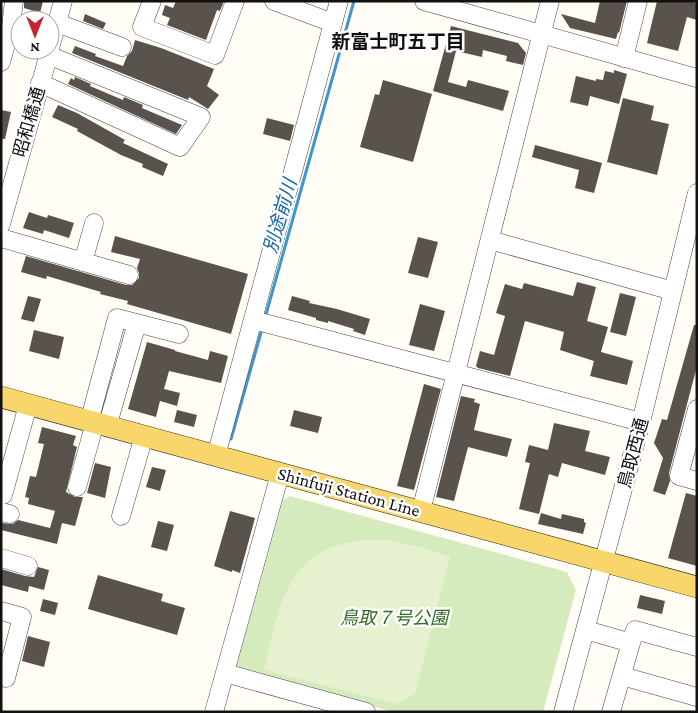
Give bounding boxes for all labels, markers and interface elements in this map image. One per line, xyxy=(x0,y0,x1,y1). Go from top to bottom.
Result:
north arrow xyxy=(10,10,60,60)
district label: 新富士町五丁目 xyxy=(331,31,465,52)
text: N xyxy=(30,40,40,56)
street label: 昭和橋通 xyxy=(9,85,49,159)
water label: 別途前川 xyxy=(259,175,301,255)
street label: 鳥取西通 xyxy=(614,416,652,490)
street label: Shinfuji Station Line xyxy=(275,463,422,522)
park label: 鳥取７号公園 xyxy=(340,608,451,628)

